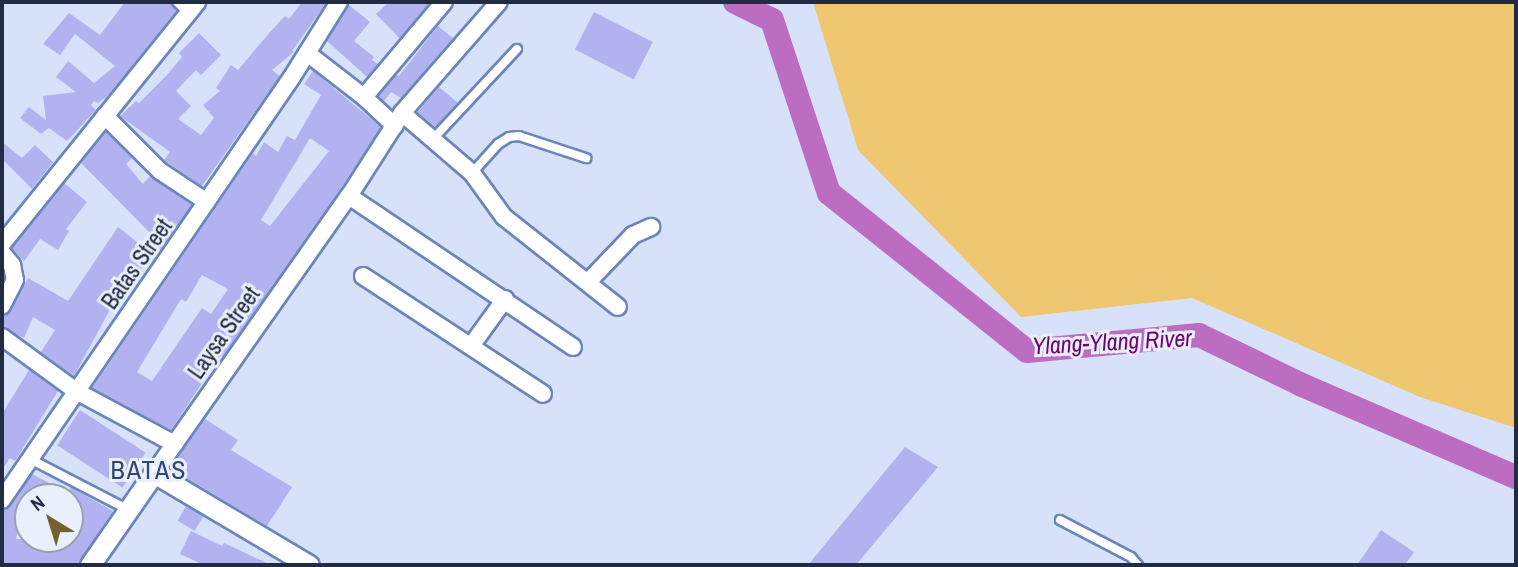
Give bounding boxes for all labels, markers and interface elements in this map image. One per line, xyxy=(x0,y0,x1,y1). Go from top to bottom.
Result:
street label: Batas Street xyxy=(96,214,178,314)
street label: Laysa Street xyxy=(182,282,266,384)
water label: Ylang-Ylang River xyxy=(1032,323,1192,361)
district label: BATAS xyxy=(111,454,187,486)
north arrow xyxy=(14,483,84,553)
text: N xyxy=(25,489,50,517)

